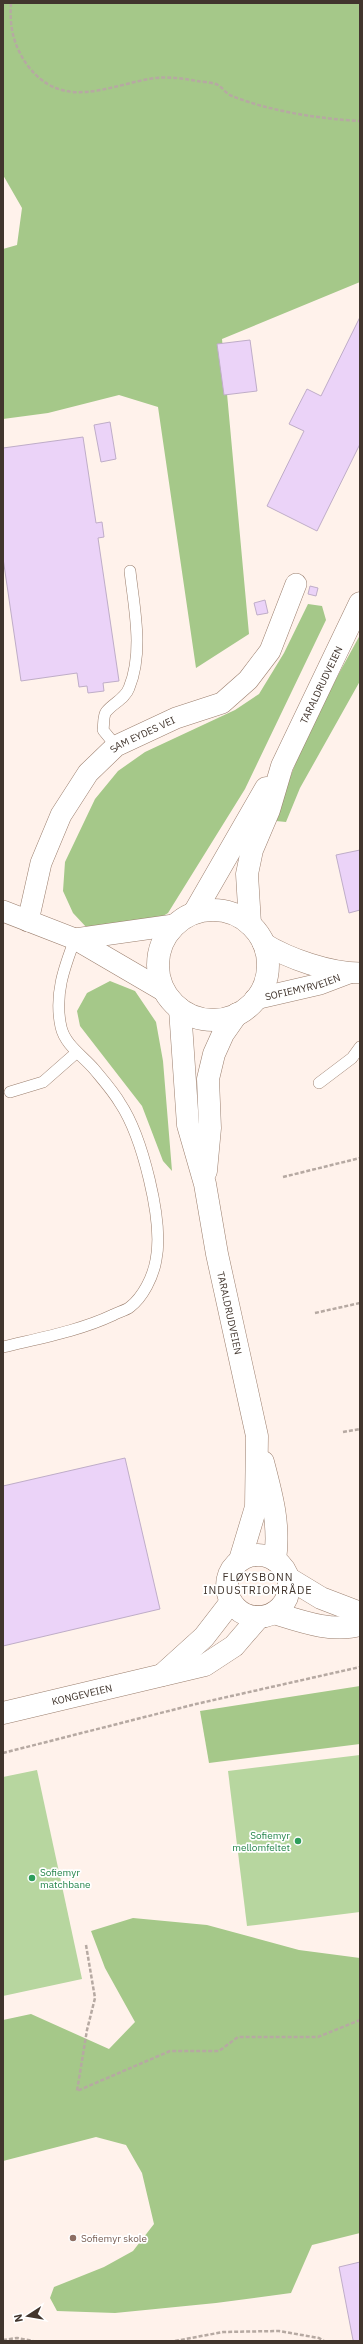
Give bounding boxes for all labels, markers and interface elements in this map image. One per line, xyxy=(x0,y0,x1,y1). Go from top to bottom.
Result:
street label: TARALDRUDVEIEN xyxy=(297,644,345,726)
street label: SAM EYDES VEI xyxy=(107,713,177,755)
street label: SOFIEMYRVEIEN xyxy=(264,970,342,1003)
street label: TARALDRUDVEIEN xyxy=(215,1270,245,1356)
district label: FLØYSBONN INDUSTRIOMRÅDE xyxy=(203,1570,313,1597)
street label: KONGEVEIEN xyxy=(50,1681,113,1708)
place label: Sofiemyr mellomfeltet xyxy=(232,1829,290,1854)
marker: Sofiemyr mellomfeltet xyxy=(293,1836,303,1846)
place label: Sofiemyr matchbane xyxy=(40,1866,91,1891)
marker: Sofiemyr matchbane xyxy=(27,1873,37,1883)
place label: Sofiemyr skole xyxy=(81,2232,147,2245)
marker: Sofiemyr skole xyxy=(68,2233,78,2243)
north arrow xyxy=(8,2296,48,2336)
text: N xyxy=(11,2313,26,2323)

